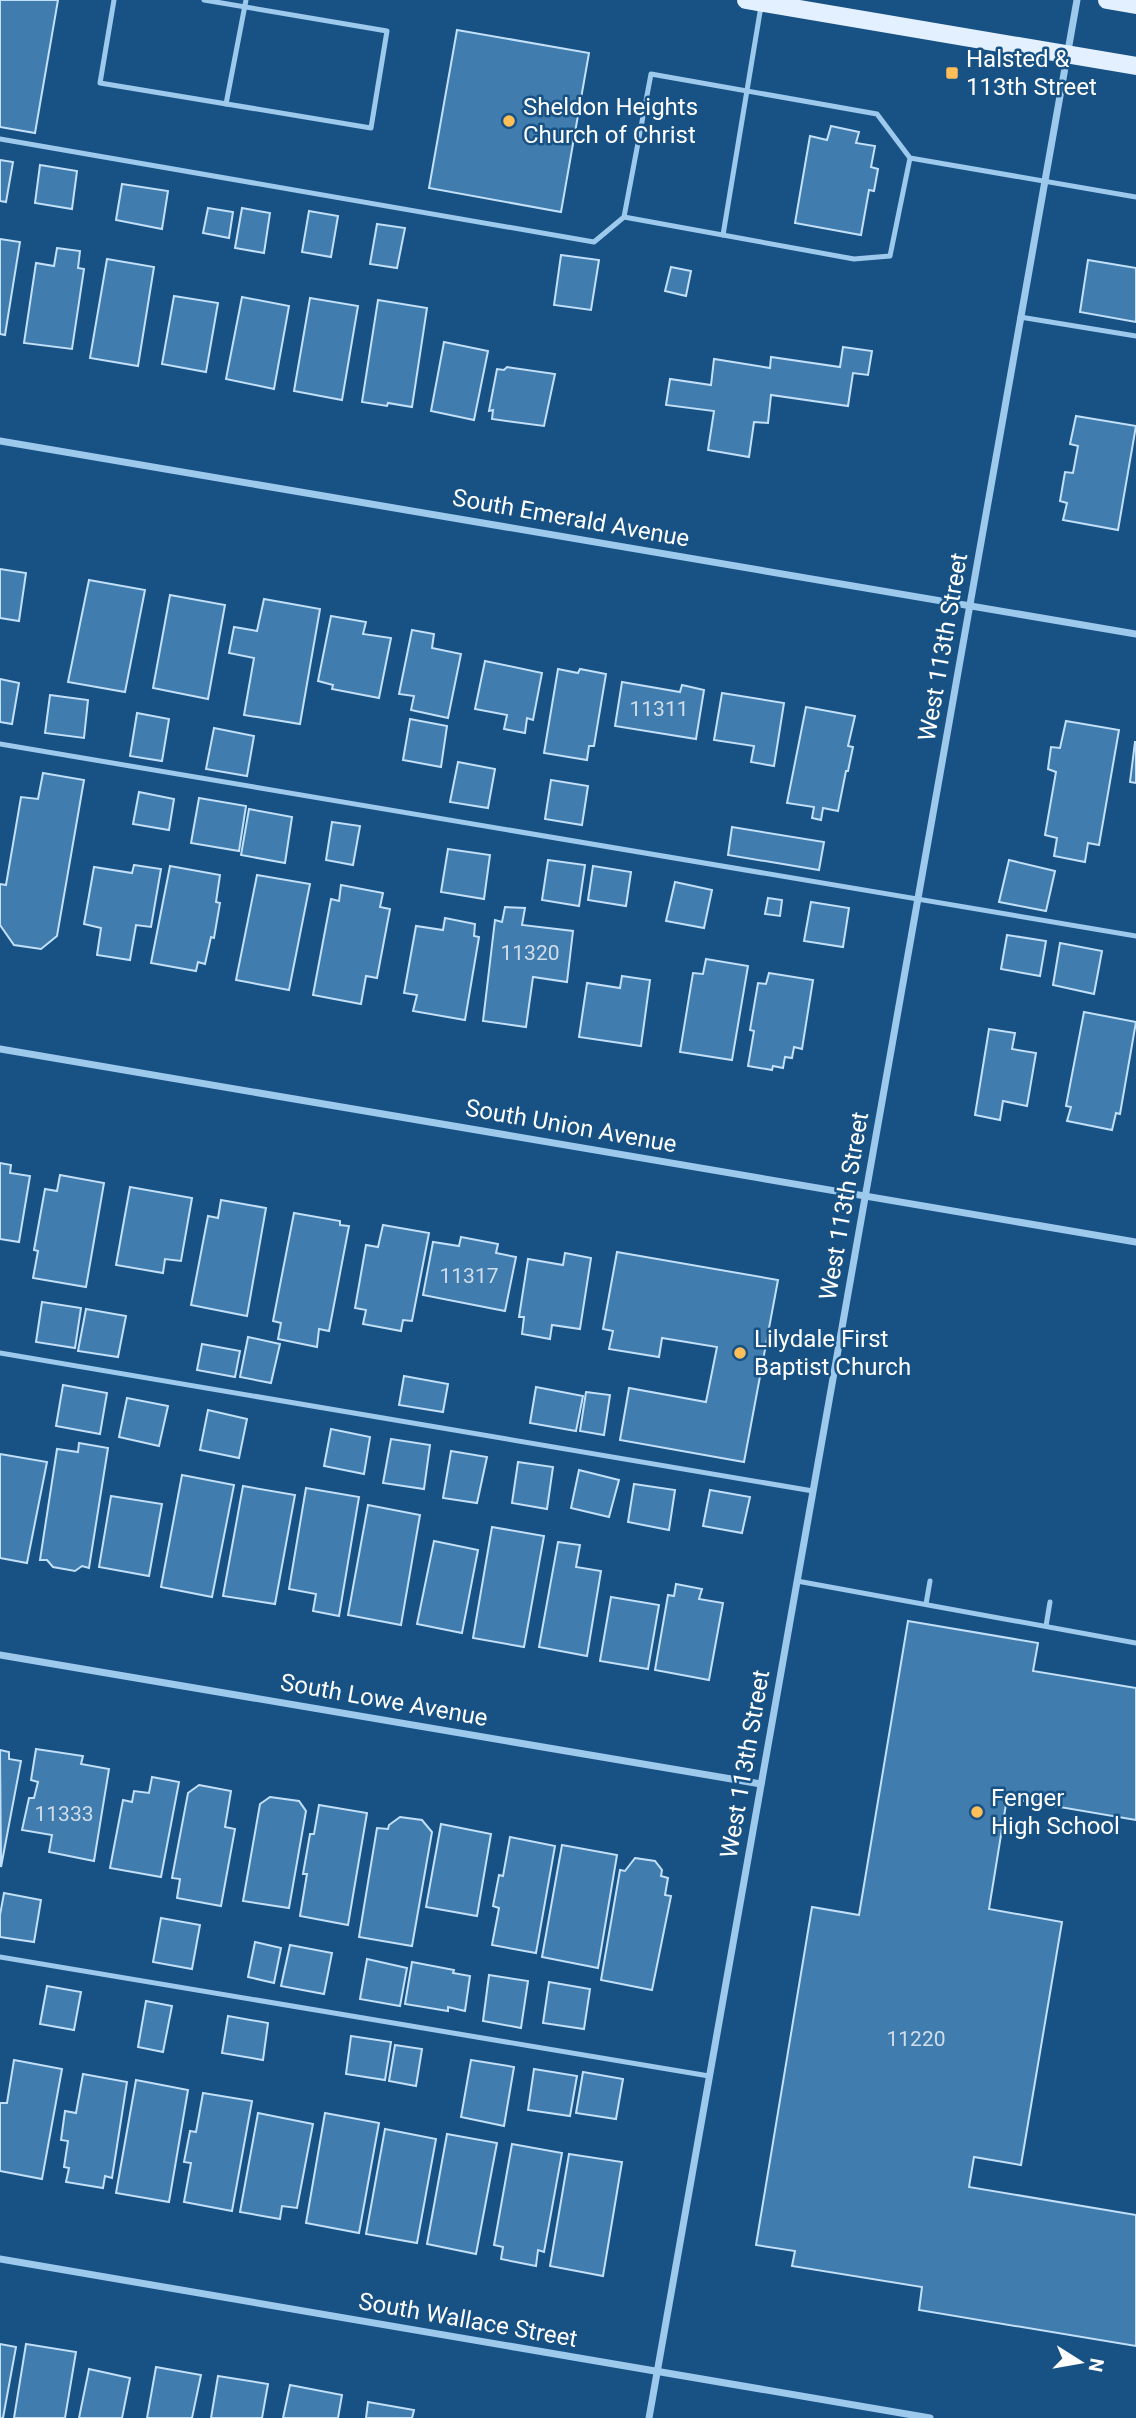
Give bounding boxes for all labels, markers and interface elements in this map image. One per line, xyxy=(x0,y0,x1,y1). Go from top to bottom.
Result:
place label: Halsted & 113th Street xyxy=(966,45,1097,101)
marker: Halsted & 113th Street xyxy=(944,65,960,81)
place label: Sheldon Heights Church of Christ xyxy=(523,93,698,149)
marker: Sheldon Heights Church of Christ xyxy=(501,113,517,129)
street label: South Emerald Avenue xyxy=(450,483,692,553)
street label: West 113th Street xyxy=(913,551,973,743)
house number: 11311 xyxy=(629,697,689,721)
house number: 11320 xyxy=(500,941,560,965)
street label: South Union Avenue xyxy=(463,1094,679,1158)
street label: West 113th Street xyxy=(814,1110,874,1302)
house number: 11317 xyxy=(439,1264,499,1288)
place label: Lilydale First Baptist Church xyxy=(754,1325,911,1381)
marker: Lilydale First Baptist Church xyxy=(732,1345,748,1361)
street label: South Lowe Avenue xyxy=(278,1668,490,1732)
street label: West 113th Street xyxy=(715,1668,775,1860)
place label: Fenger High School xyxy=(991,1784,1120,1840)
house number: 11333 xyxy=(34,1802,94,1826)
marker: Fenger High School xyxy=(969,1804,985,1820)
house number: 11220 xyxy=(886,2027,946,2051)
street label: South Wallace Street xyxy=(357,2287,580,2353)
north arrow xyxy=(1045,2327,1115,2397)
text: N xyxy=(1084,2356,1109,2374)

